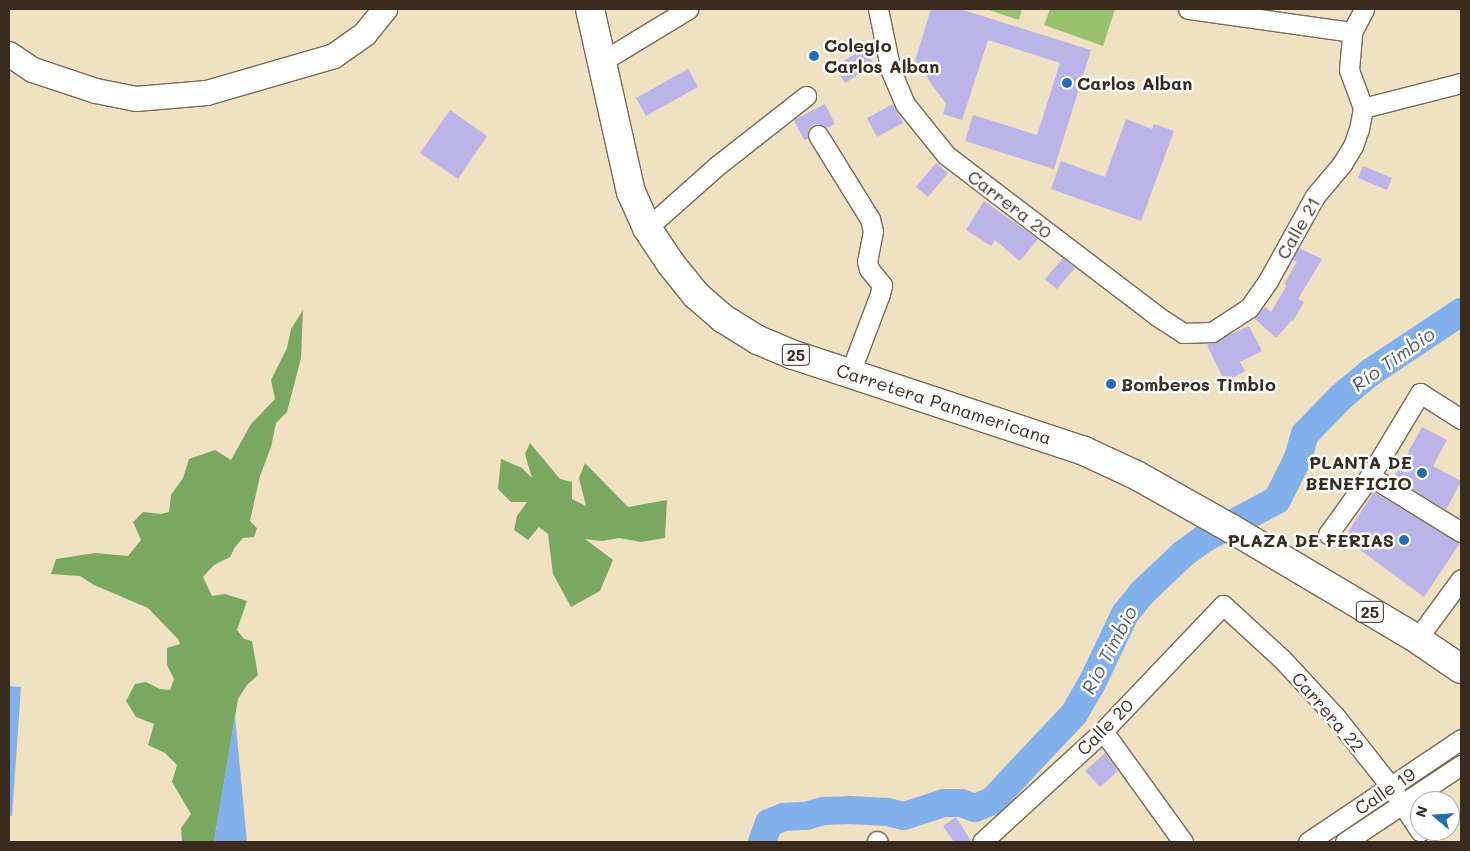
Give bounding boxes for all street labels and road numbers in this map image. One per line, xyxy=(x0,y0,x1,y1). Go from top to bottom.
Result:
street label: Carrera 20 xyxy=(963,165,1057,243)
street label: Calle 21 xyxy=(1272,193,1324,263)
road number: 25 xyxy=(781,342,811,368)
street label: Carretera Panamericana xyxy=(834,359,1054,449)
road number: 25 xyxy=(1355,598,1385,626)
street label: Carrera 22 xyxy=(1287,667,1369,757)
street label: Calle 20 xyxy=(1072,694,1138,760)
street label: Calle 19 xyxy=(1350,763,1420,819)

